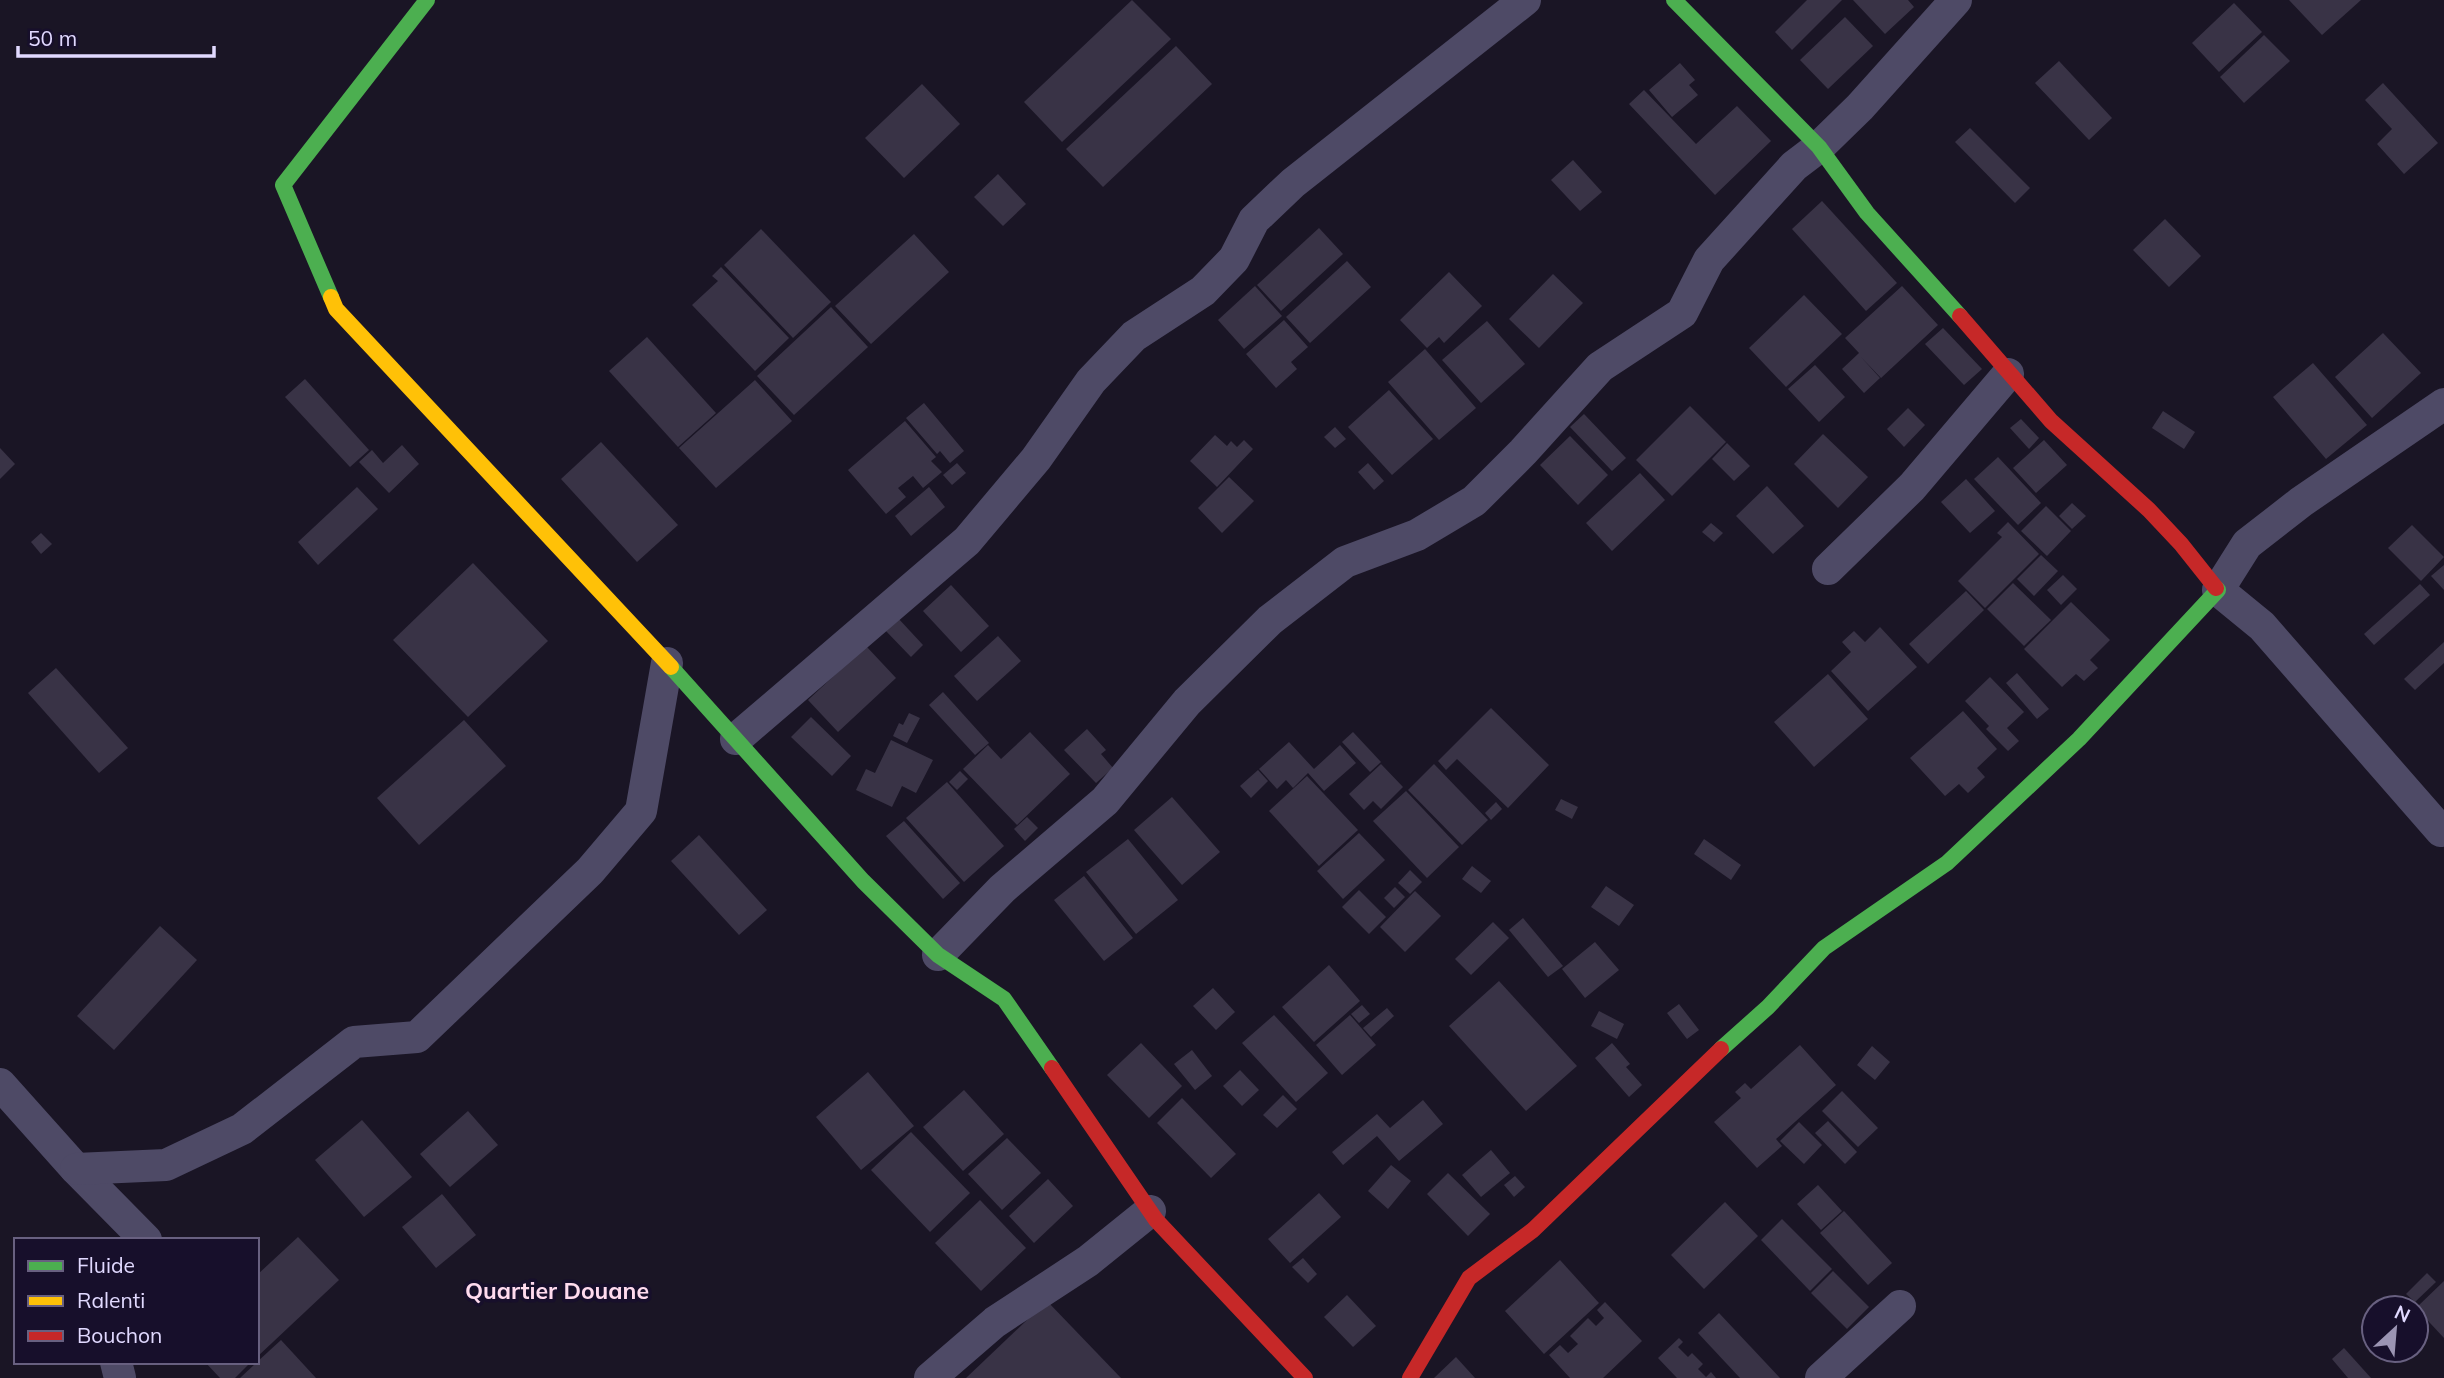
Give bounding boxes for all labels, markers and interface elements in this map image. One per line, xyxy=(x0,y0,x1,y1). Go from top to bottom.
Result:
scale bar xyxy=(18,14,214,58)
text: 50 m xyxy=(28,25,77,51)
legend xyxy=(14,1238,259,1364)
text: Fluide xyxy=(77,1252,135,1278)
district label: Quartier Douane xyxy=(465,1276,649,1305)
text: Ralenti xyxy=(77,1287,145,1313)
north arrow xyxy=(2360,1294,2430,1364)
text: N xyxy=(2391,1300,2414,1328)
text: Bouchon xyxy=(77,1322,162,1348)

